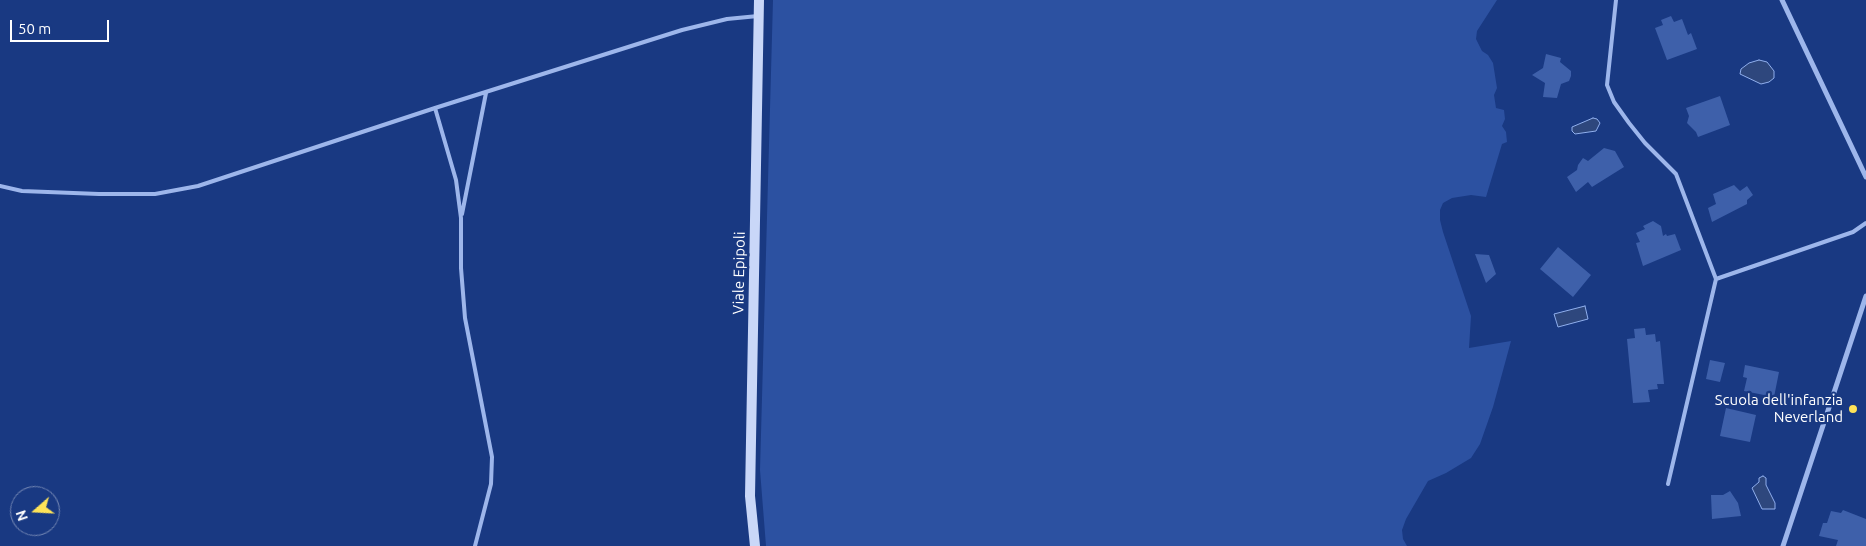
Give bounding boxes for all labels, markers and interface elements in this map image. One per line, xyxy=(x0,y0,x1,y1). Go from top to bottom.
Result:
scale bar xyxy=(12,10,111,42)
text: 50 m xyxy=(18,20,51,37)
street label: Viale Epipoli xyxy=(729,231,749,315)
place label: Scuola dell'infanzia Neverland xyxy=(1715,391,1843,426)
marker: Scuola dell'infanzia Neverland xyxy=(1847,403,1859,415)
north arrow xyxy=(10,486,60,536)
text: N xyxy=(12,508,31,523)

